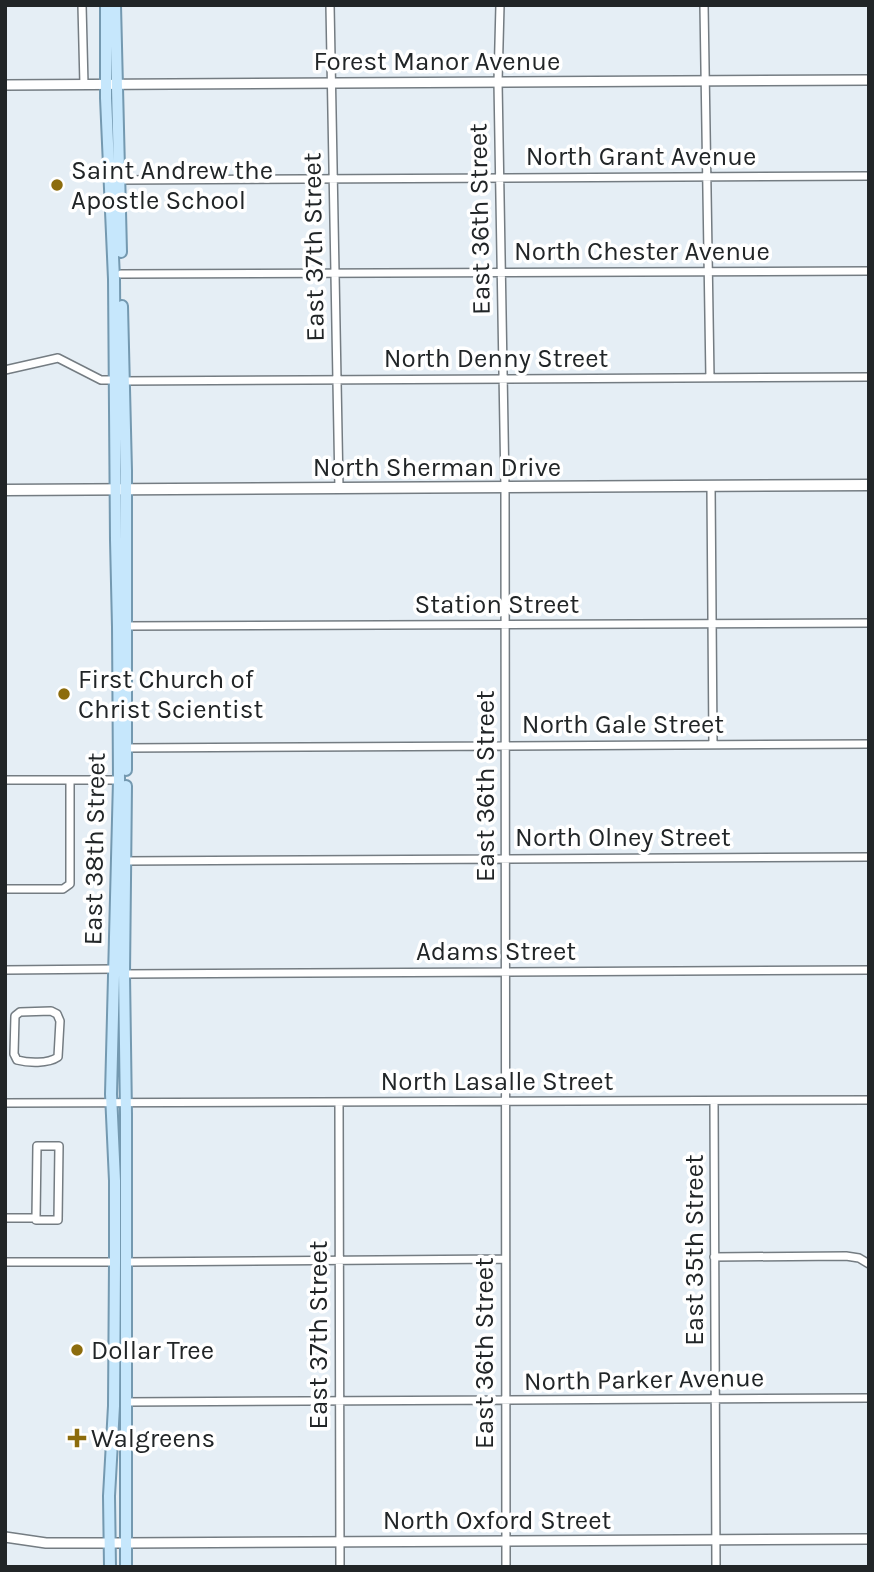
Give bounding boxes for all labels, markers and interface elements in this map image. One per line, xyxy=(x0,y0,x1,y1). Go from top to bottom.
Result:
street label: Forest Manor Avenue xyxy=(314,46,560,77)
street label: East 36th Street xyxy=(462,123,497,315)
street label: North Grant Avenue xyxy=(526,141,756,172)
street label: East 37th Street xyxy=(296,152,331,342)
place label: Saint Andrew the Apostle School xyxy=(71,155,273,216)
marker: Saint Andrew the Apostle School xyxy=(49,177,65,193)
street label: North Chester Avenue xyxy=(514,236,770,267)
street label: North Denny Street xyxy=(384,343,609,374)
street label: North Sherman Drive xyxy=(313,452,561,483)
street label: Station Street xyxy=(415,589,580,620)
place label: First Church of Christ Scientist xyxy=(78,664,264,725)
marker: First Church of Christ Scientist xyxy=(56,686,72,702)
street label: East 36th Street xyxy=(470,690,501,882)
street label: North Gale Street xyxy=(522,709,724,740)
street label: East 38th Street xyxy=(77,752,112,946)
street label: North Olney Street xyxy=(515,822,731,853)
street label: Adams Street xyxy=(416,936,576,967)
street label: North Lasalle Street xyxy=(381,1066,614,1097)
street label: East 35th Street xyxy=(679,1154,710,1346)
street label: East 37th Street xyxy=(303,1240,334,1430)
street label: East 36th Street xyxy=(469,1257,500,1449)
place label: Dollar Tree xyxy=(91,1335,214,1366)
marker: Dollar Tree xyxy=(69,1342,85,1358)
street label: North Parker Avenue xyxy=(524,1362,764,1397)
place label: Walgreens xyxy=(91,1423,215,1454)
marker: Walgreens xyxy=(69,1430,85,1446)
street label: North Oxford Street xyxy=(383,1505,612,1536)

